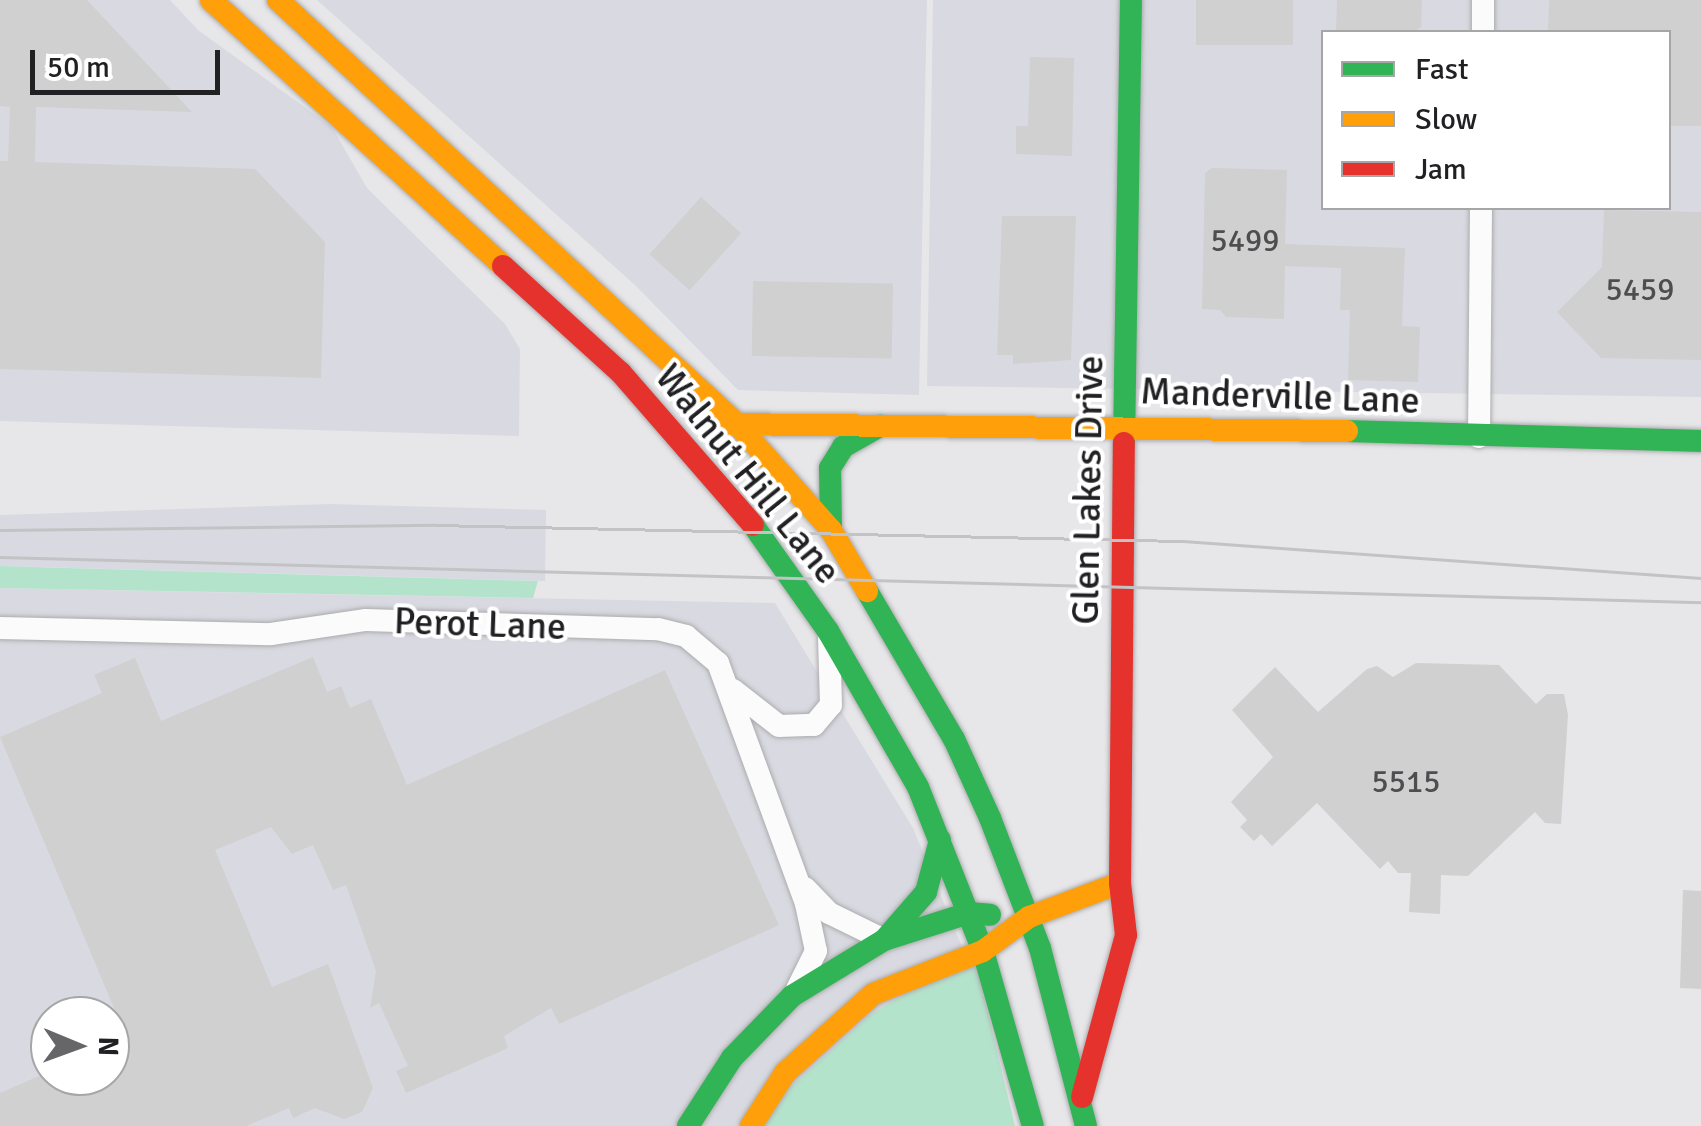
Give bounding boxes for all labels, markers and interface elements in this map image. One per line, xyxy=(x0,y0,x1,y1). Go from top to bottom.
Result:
scale bar xyxy=(35,30,225,92)
legend xyxy=(1321,30,1671,210)
text: 50 m xyxy=(47,49,110,86)
text: Fast xyxy=(1415,51,1468,88)
text: Slow xyxy=(1415,101,1477,138)
text: Jam xyxy=(1415,151,1467,188)
house number: 5499 xyxy=(1210,222,1280,260)
house number: 5459 xyxy=(1605,271,1675,309)
street label: Walnut Hill Lane xyxy=(646,355,850,593)
street label: Glen Lakes Drive xyxy=(1063,355,1113,625)
street label: Manderville Lane xyxy=(1140,368,1420,424)
street label: Perot Lane xyxy=(393,598,567,650)
house number: 5515 xyxy=(1371,763,1441,801)
north arrow xyxy=(30,996,130,1096)
text: N xyxy=(91,1036,125,1057)

